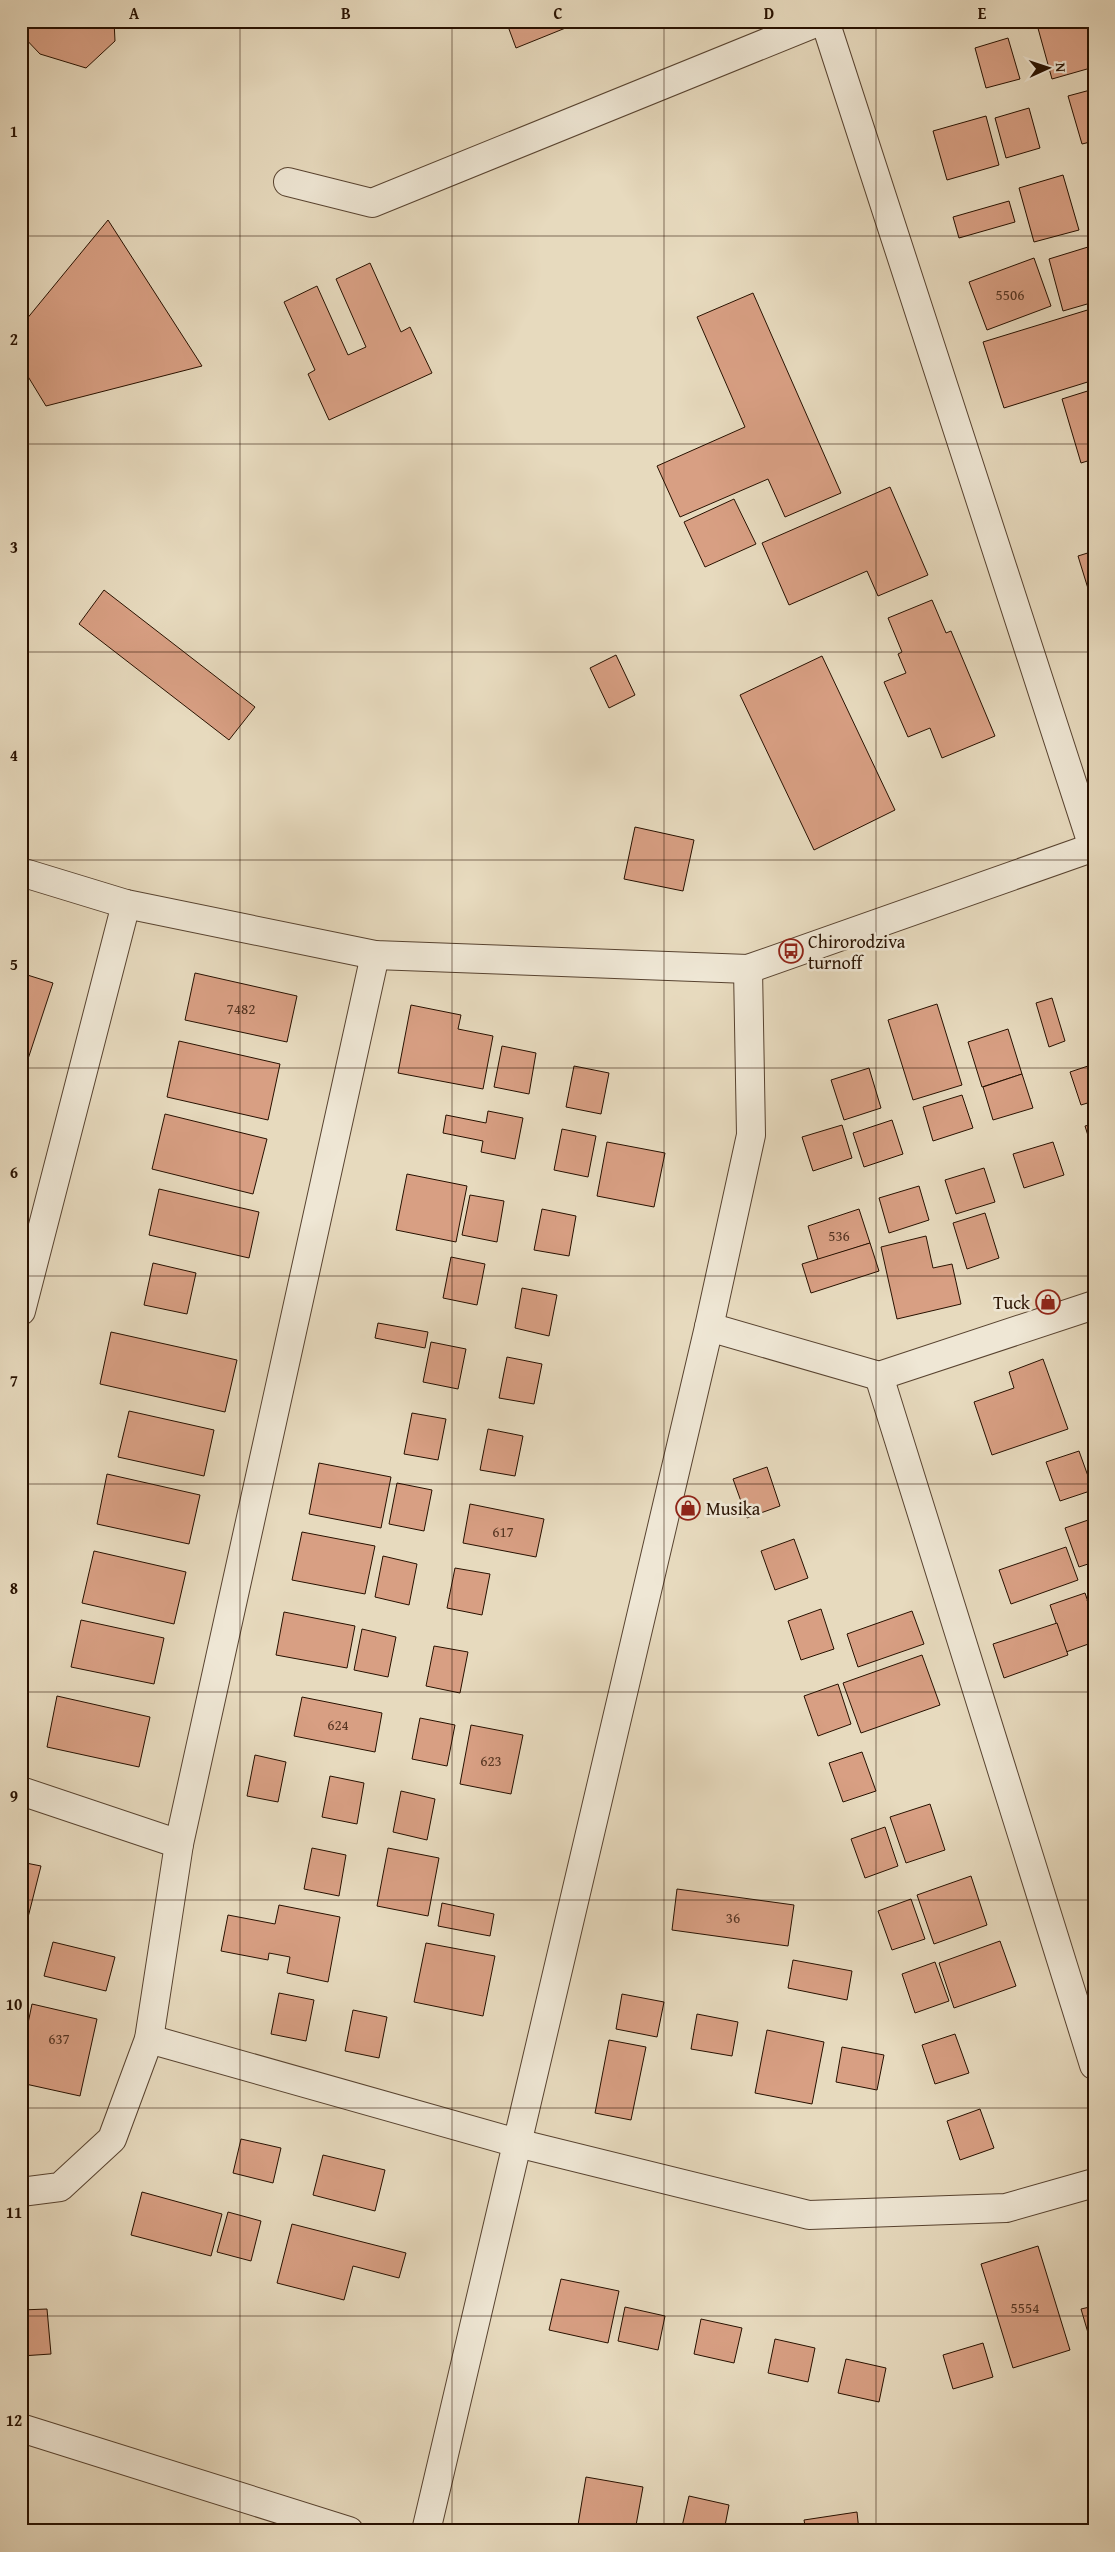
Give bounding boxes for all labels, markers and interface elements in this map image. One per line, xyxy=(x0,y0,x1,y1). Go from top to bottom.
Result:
text: A xyxy=(129,1,140,25)
text: B xyxy=(341,1,351,25)
text: C xyxy=(553,1,563,25)
text: D xyxy=(764,1,774,25)
text: E xyxy=(978,1,987,25)
north arrow xyxy=(1022,42,1072,92)
text: N xyxy=(1051,62,1071,73)
text: 1 xyxy=(10,119,18,143)
house number: 5506 xyxy=(996,284,1024,305)
text: 2 xyxy=(10,327,18,351)
text: 3 xyxy=(10,535,18,559)
text: 4 xyxy=(10,743,18,767)
place label: Chirorodziva turnoff xyxy=(808,928,906,976)
bus stop icon: Chirorodziva turnoff xyxy=(778,938,804,964)
text: 5 xyxy=(10,952,18,976)
house number: 7482 xyxy=(227,998,255,1019)
text: 6 xyxy=(10,1160,18,1184)
house number: 536 xyxy=(828,1225,850,1246)
place label: Tuck xyxy=(993,1289,1031,1316)
shop icon: Tuck xyxy=(1035,1289,1061,1315)
text: 7 xyxy=(10,1368,18,1392)
shop icon: Musika xyxy=(675,1495,701,1521)
place label: Musika xyxy=(706,1495,761,1522)
house number: 617 xyxy=(492,1521,514,1542)
text: 8 xyxy=(10,1576,18,1600)
house number: 624 xyxy=(327,1714,349,1735)
house number: 623 xyxy=(480,1750,502,1771)
text: 9 xyxy=(10,1784,18,1808)
house number: 36 xyxy=(726,1907,740,1928)
text: 10 xyxy=(6,1992,22,2016)
house number: 637 xyxy=(48,2028,70,2049)
text: 11 xyxy=(6,2200,22,2224)
house number: 5554 xyxy=(1011,2297,1039,2318)
text: 12 xyxy=(6,2408,22,2432)

